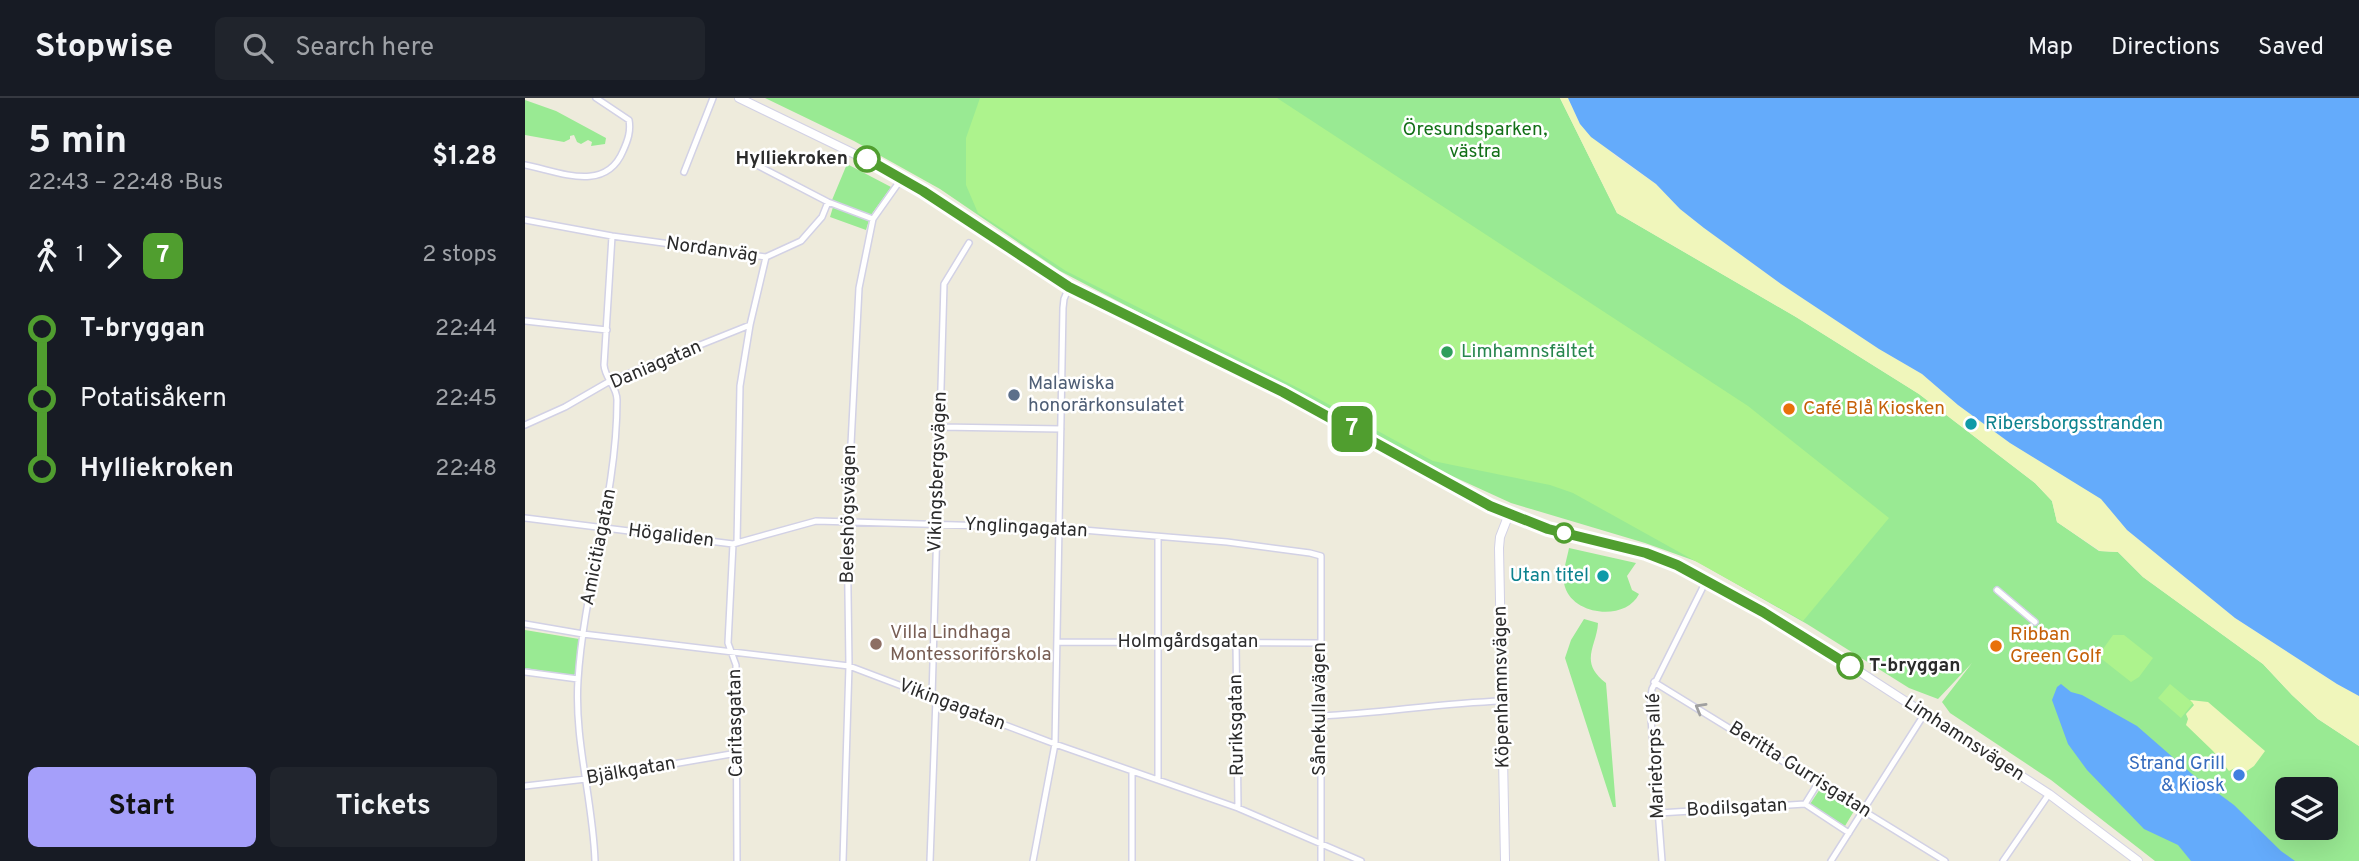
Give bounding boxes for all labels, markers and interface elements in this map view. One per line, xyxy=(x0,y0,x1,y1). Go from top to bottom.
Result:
search box xyxy=(215,17,705,80)
text: Stopwise xyxy=(35,27,173,69)
icon: search xyxy=(239,29,277,67)
text: Search here xyxy=(295,32,434,65)
text: Map xyxy=(2028,33,2073,63)
text: Directions xyxy=(2111,33,2220,63)
text: Saved xyxy=(2258,33,2324,63)
park label: Öresundsparken, västra xyxy=(1403,117,1547,164)
text: 5 min xyxy=(28,118,127,167)
text: $1.28 xyxy=(432,141,497,174)
marker: Hylliekroken xyxy=(854,146,880,172)
place label: Hylliekroken xyxy=(736,147,848,171)
text: 22:43 – 22:48 · Bus xyxy=(28,169,223,198)
street label: Nordanväg xyxy=(665,232,759,268)
icon: walk xyxy=(28,237,66,275)
icon: forward xyxy=(95,237,133,275)
text: 1 xyxy=(76,241,85,270)
text: 7 xyxy=(157,241,169,271)
text: 2 stops xyxy=(422,241,497,270)
text: T-bryggan xyxy=(80,313,205,346)
text: 22:44 xyxy=(435,315,497,344)
street label: Daniagatan xyxy=(607,335,705,395)
place label: Limhamnsfältet xyxy=(1461,340,1595,364)
marker: Limhamnsfältet xyxy=(1439,344,1455,360)
place label: Malawiska honorärkonsulatet xyxy=(1028,372,1184,418)
text: Potatisåkern xyxy=(80,383,227,416)
text: 22:45 xyxy=(435,385,497,414)
marker: Malawiska honorärkonsulatet xyxy=(1006,387,1022,403)
street label: Vikingsbergsvägen xyxy=(923,391,953,553)
place label: Café Blå Kiosken xyxy=(1803,397,1945,421)
marker: Café Blå Kiosken xyxy=(1781,401,1797,417)
line badge: 7 xyxy=(1329,406,1375,452)
place label: Ribersborgsstranden xyxy=(1985,412,2163,436)
text: 7 xyxy=(1346,414,1358,444)
marker: Ribersborgsstranden xyxy=(1963,416,1979,432)
street label: Beleshögsvägen xyxy=(836,444,862,584)
text: Hylliekroken xyxy=(80,453,234,486)
text: 22:48 xyxy=(435,455,497,484)
street label: Amicitiagatan xyxy=(576,487,622,607)
street label: Ynglingagatan xyxy=(964,513,1088,543)
street label: Högaliden xyxy=(627,519,715,553)
unlabelled marker xyxy=(1554,523,1574,543)
place label: Utan titel xyxy=(1510,564,1589,588)
marker: Utan titel xyxy=(1595,568,1611,584)
street label: Köpenhamnsvägen xyxy=(1489,605,1515,769)
place label: Villa Lindhaga Montessoriförskola xyxy=(890,621,1052,667)
place label: Ribban Green Golf xyxy=(2010,623,2102,669)
street label: Holmgårdsgatan xyxy=(1118,630,1258,654)
marker: Villa Lindhaga Montessoriförskola xyxy=(868,636,884,652)
marker: Ribban Green Golf xyxy=(1988,638,2004,654)
street label: Sånekullavägen xyxy=(1308,642,1332,776)
marker: T-bryggan xyxy=(1837,653,1863,679)
place label: T-bryggan xyxy=(1869,654,1961,678)
street label: Caritasgatan xyxy=(723,668,749,778)
street label: Vikingagatan xyxy=(895,674,1009,736)
street label: Ruriksgatan xyxy=(1224,674,1250,776)
street label: Limhamnsvägen xyxy=(1899,691,2029,787)
street label: Marietorps allé xyxy=(1642,693,1670,819)
one-way arrow xyxy=(1694,704,1707,717)
street label: Beritta Gurrisgatan xyxy=(1724,716,1876,824)
street label: Bjälkgatan xyxy=(584,751,678,791)
place label: Strand Grill & Kiosk xyxy=(2129,752,2225,798)
button: Start xyxy=(28,767,256,847)
button: Tickets xyxy=(270,767,497,847)
marker: Strand Grill & Kiosk xyxy=(2231,767,2247,783)
map controls xyxy=(2275,777,2338,840)
button: layers xyxy=(2275,777,2338,840)
street label: Bodilsgatan xyxy=(1686,793,1788,823)

